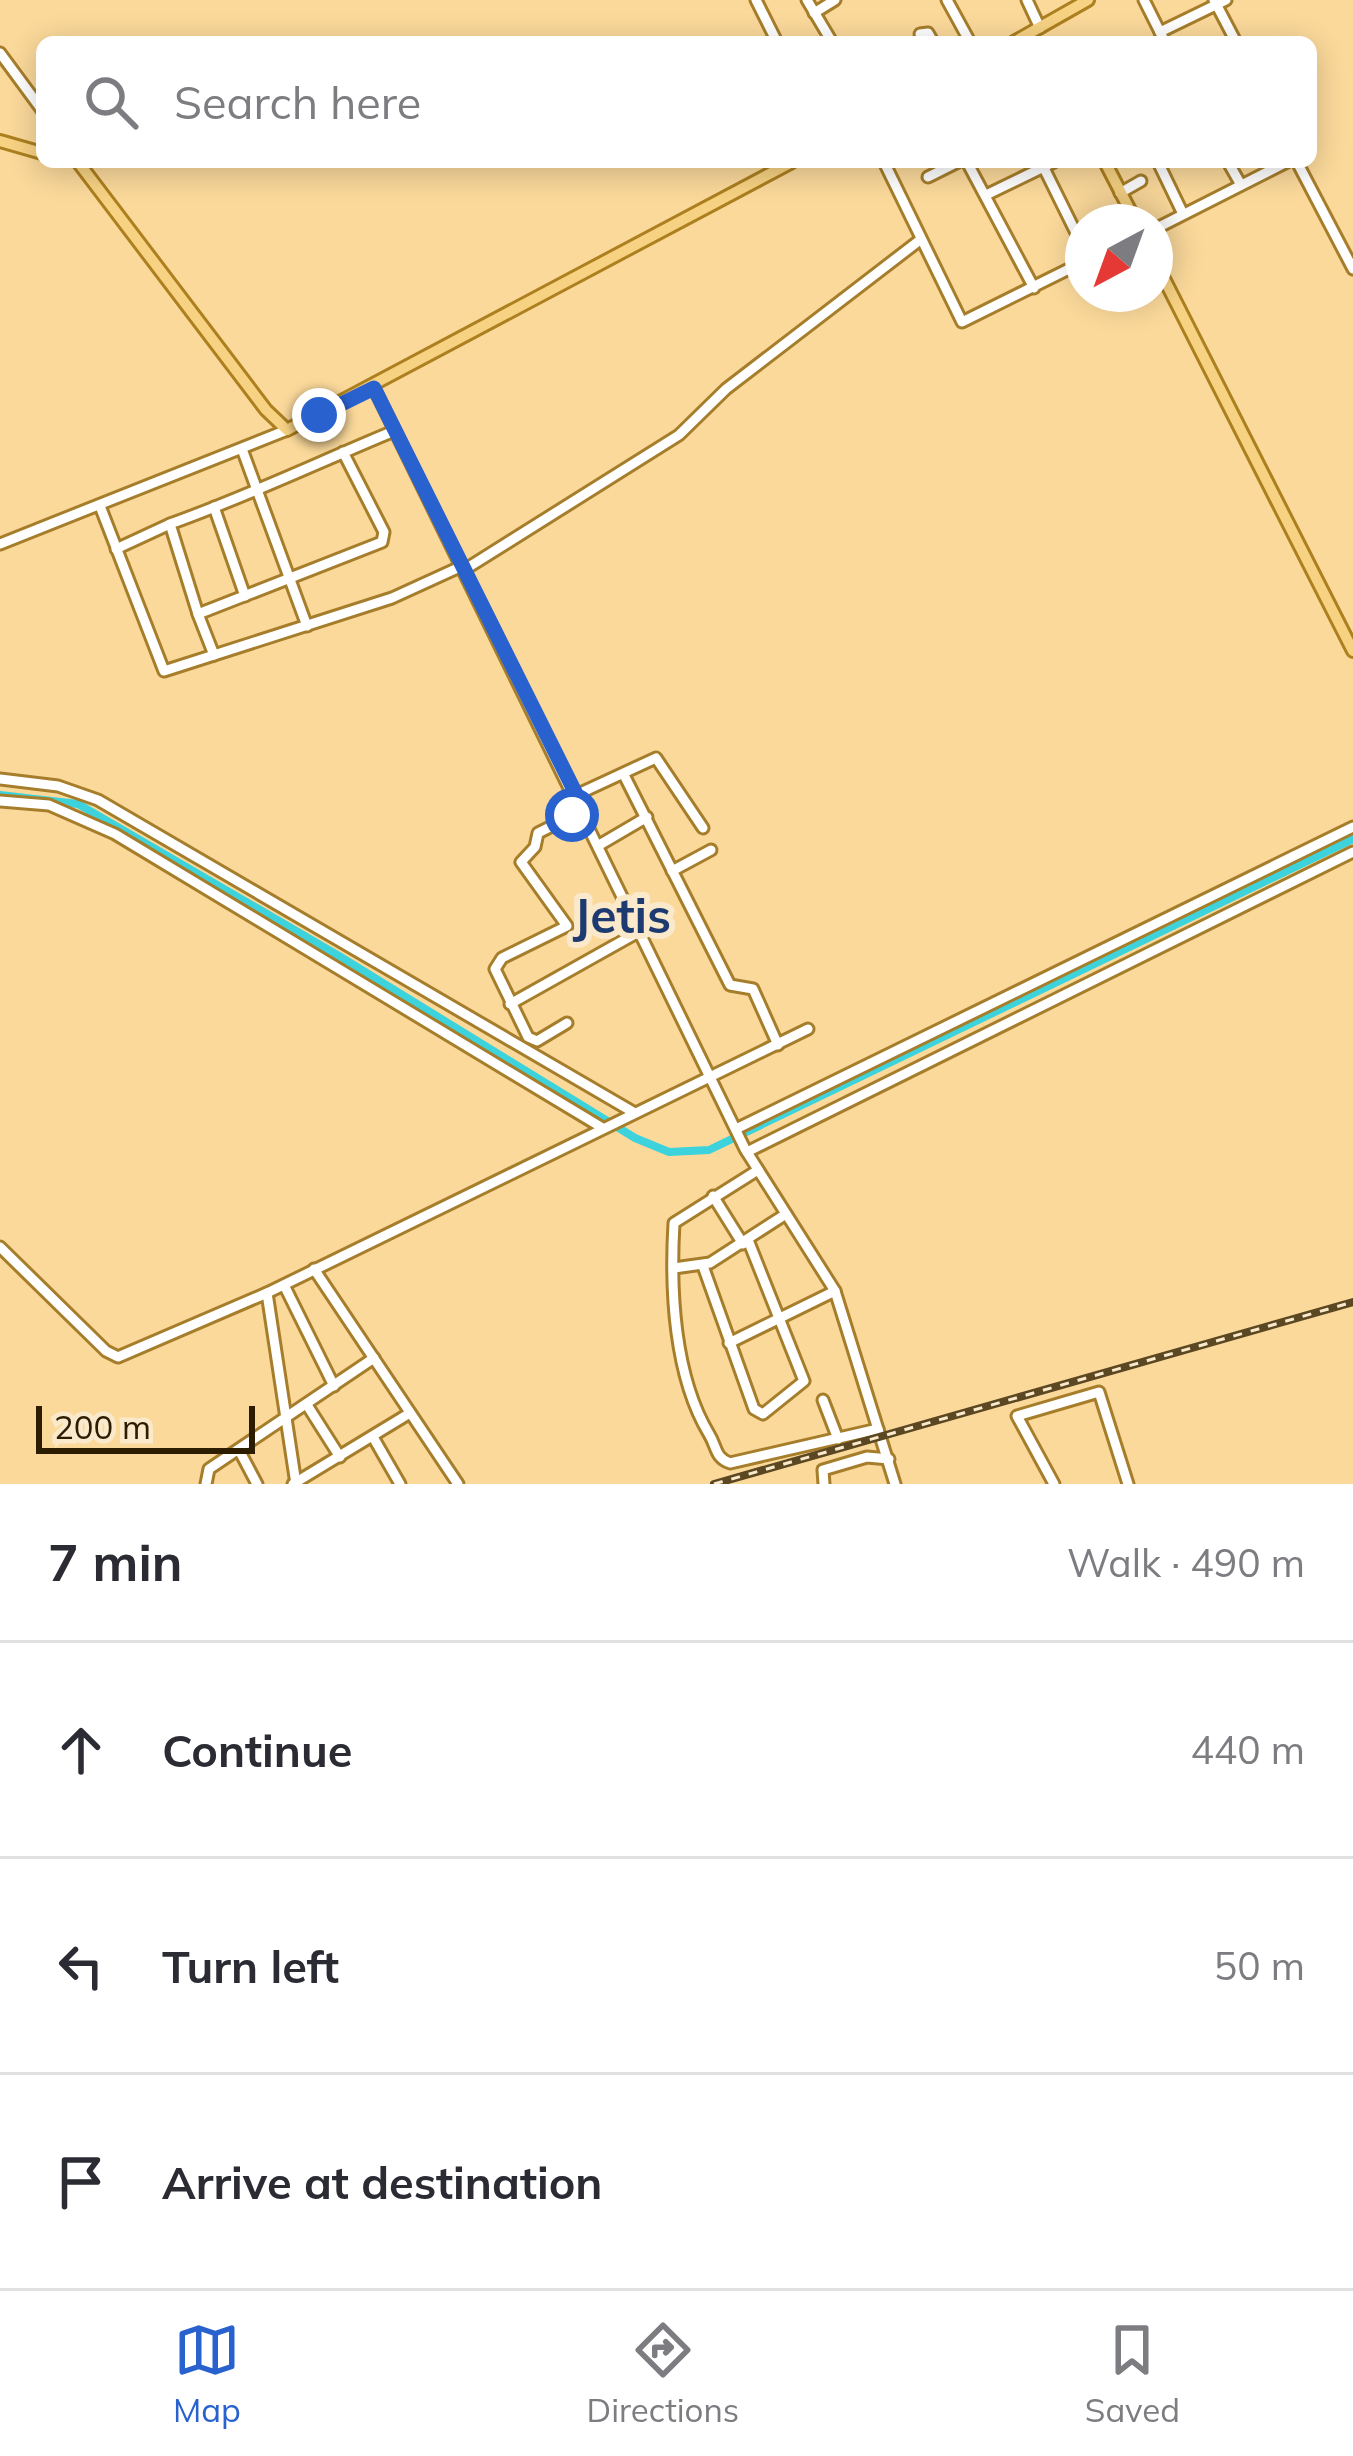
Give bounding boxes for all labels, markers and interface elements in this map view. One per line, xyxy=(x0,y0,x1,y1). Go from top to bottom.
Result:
search box xyxy=(36,36,1317,168)
icon: search xyxy=(78,69,144,135)
text: Search here xyxy=(174,74,421,130)
north arrow xyxy=(1065,204,1173,312)
route end xyxy=(292,388,346,442)
route start xyxy=(545,788,599,842)
district label: Jetis xyxy=(573,885,671,945)
scale bar xyxy=(36,1400,255,1453)
text: 200 m xyxy=(54,1406,151,1447)
text: 7 min xyxy=(48,1530,183,1594)
text: Walk · 490 m xyxy=(1067,1538,1305,1587)
icon: ahead xyxy=(48,1717,114,1783)
text: Continue xyxy=(162,1722,352,1778)
text: 440 m xyxy=(1190,1725,1305,1774)
icon: left xyxy=(48,1933,114,1999)
text: Turn left xyxy=(162,1938,339,1994)
text: 50 m xyxy=(1214,1941,1305,1990)
icon: arrive xyxy=(48,2149,114,2215)
text: Arrive at destination xyxy=(162,2154,602,2210)
tab: Map xyxy=(173,2317,241,2430)
tab: Directions xyxy=(587,2317,739,2430)
tab: Saved xyxy=(1085,2317,1180,2430)

